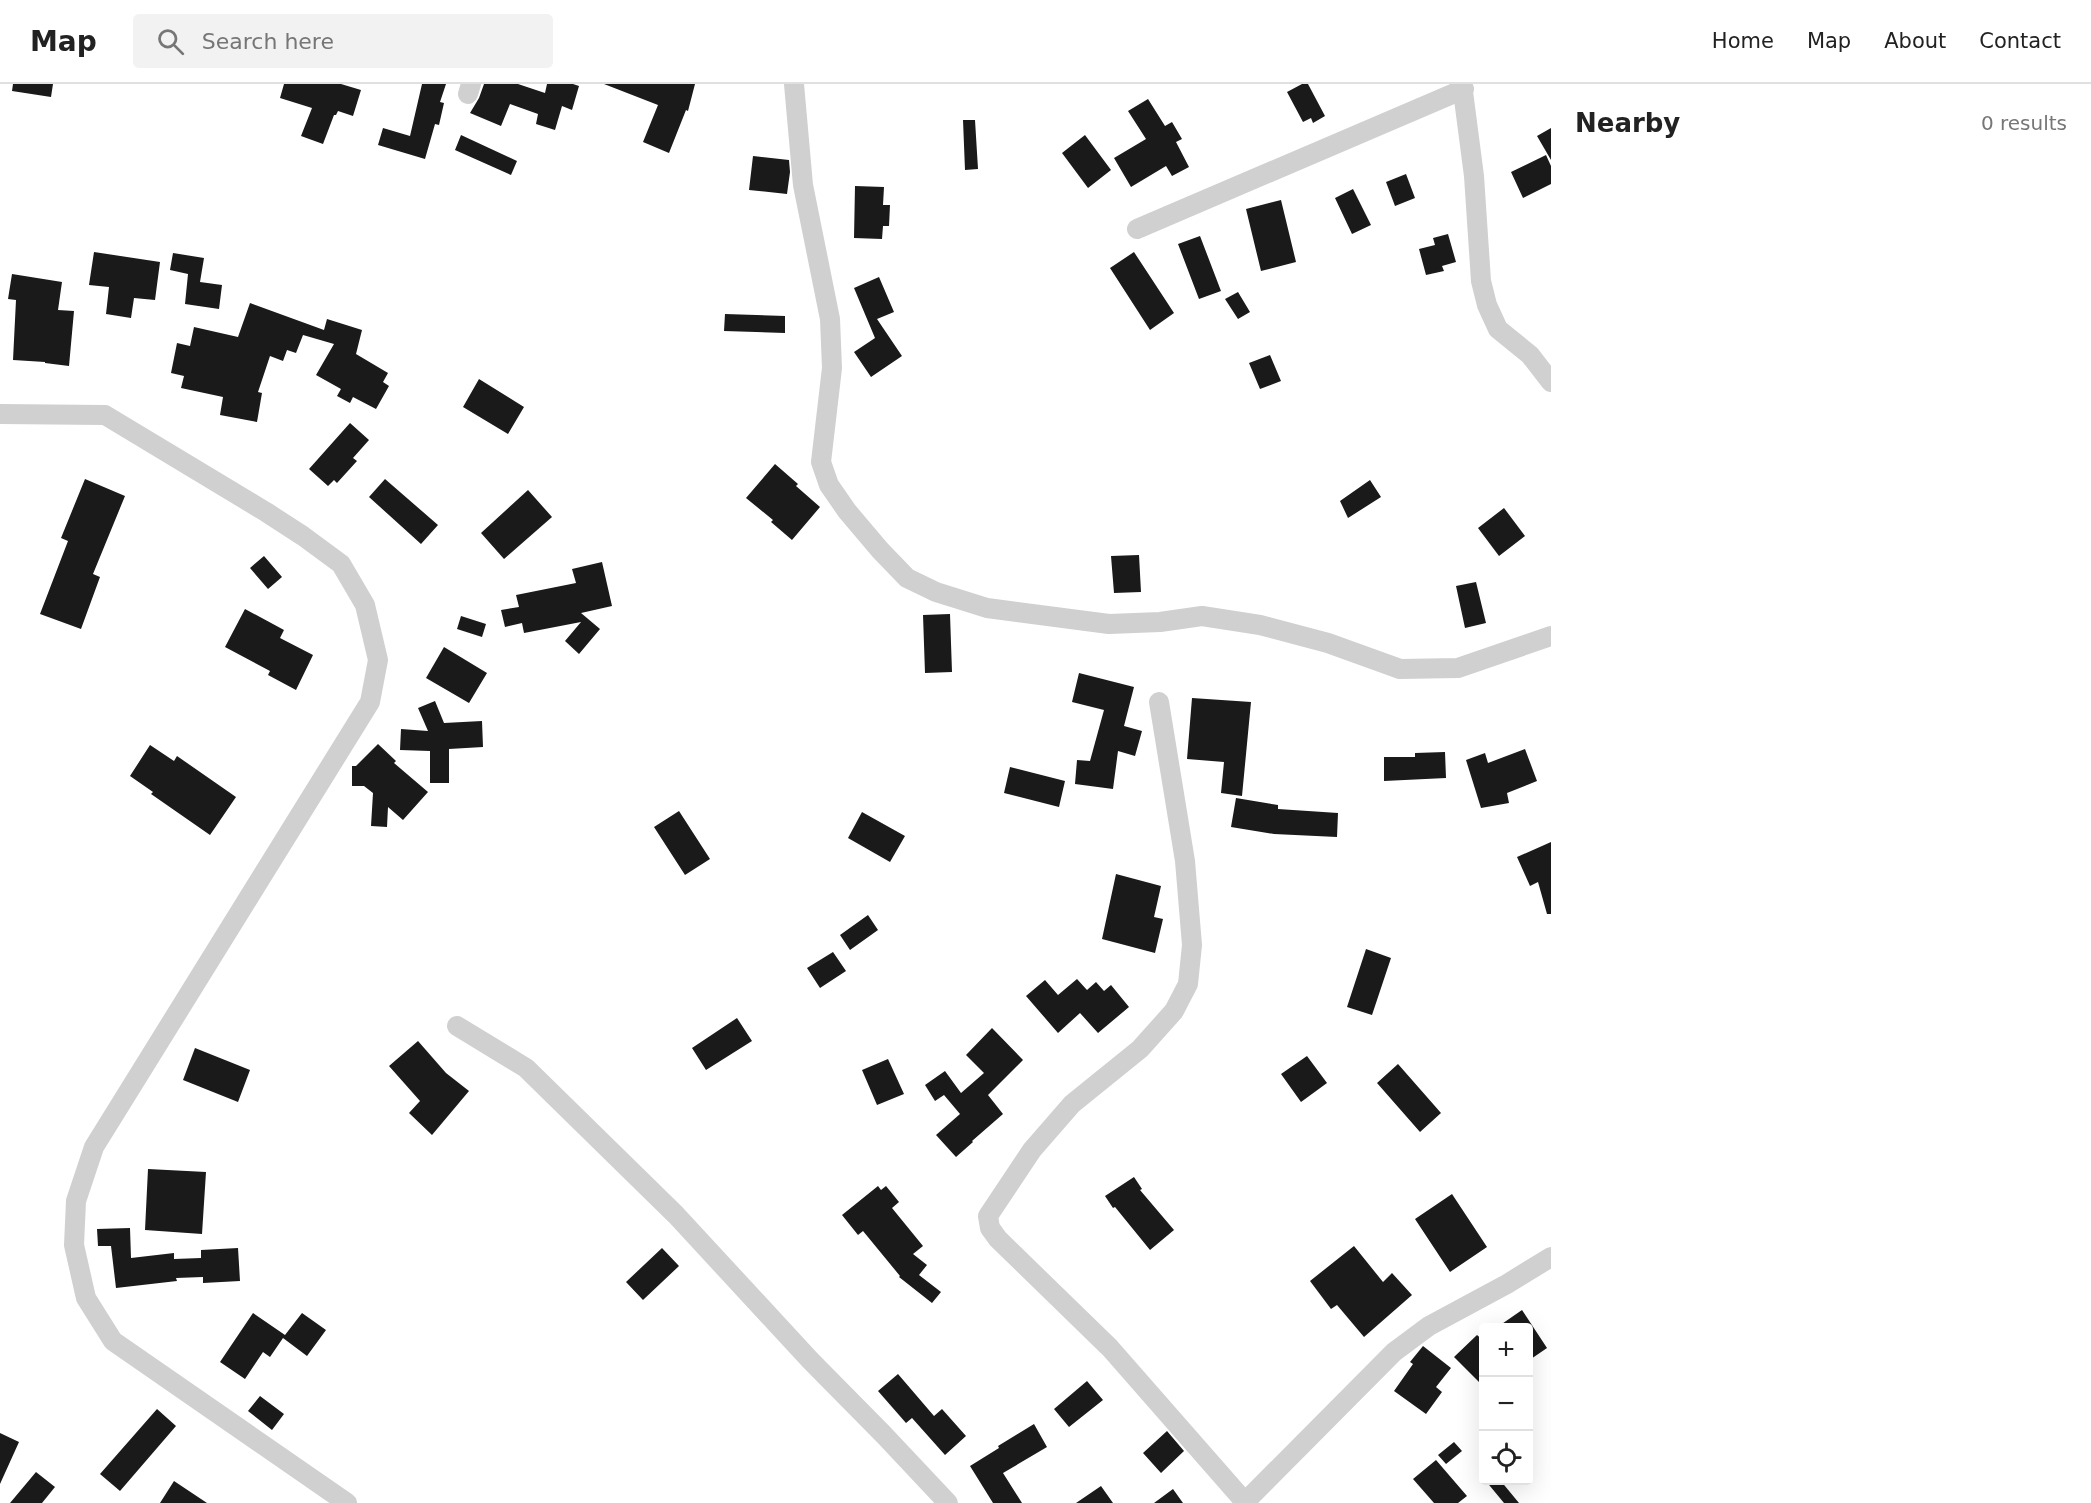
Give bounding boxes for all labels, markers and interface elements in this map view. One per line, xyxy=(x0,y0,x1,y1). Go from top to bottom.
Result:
search box xyxy=(133,14,553,68)
text: Map xyxy=(30,25,97,58)
icon: search xyxy=(154,25,187,58)
text: Search here xyxy=(202,29,334,54)
text: Home xyxy=(1712,29,1774,53)
text: Map xyxy=(1807,29,1851,53)
text: About xyxy=(1884,29,1946,53)
text: Contact xyxy=(1979,29,2061,53)
text: Nearby xyxy=(1575,108,1680,138)
text: 0 results xyxy=(1981,111,2067,135)
map controls xyxy=(1479,1323,1533,1485)
button: + xyxy=(1479,1323,1533,1377)
button: − xyxy=(1479,1377,1533,1431)
button: locate xyxy=(1479,1431,1533,1485)

